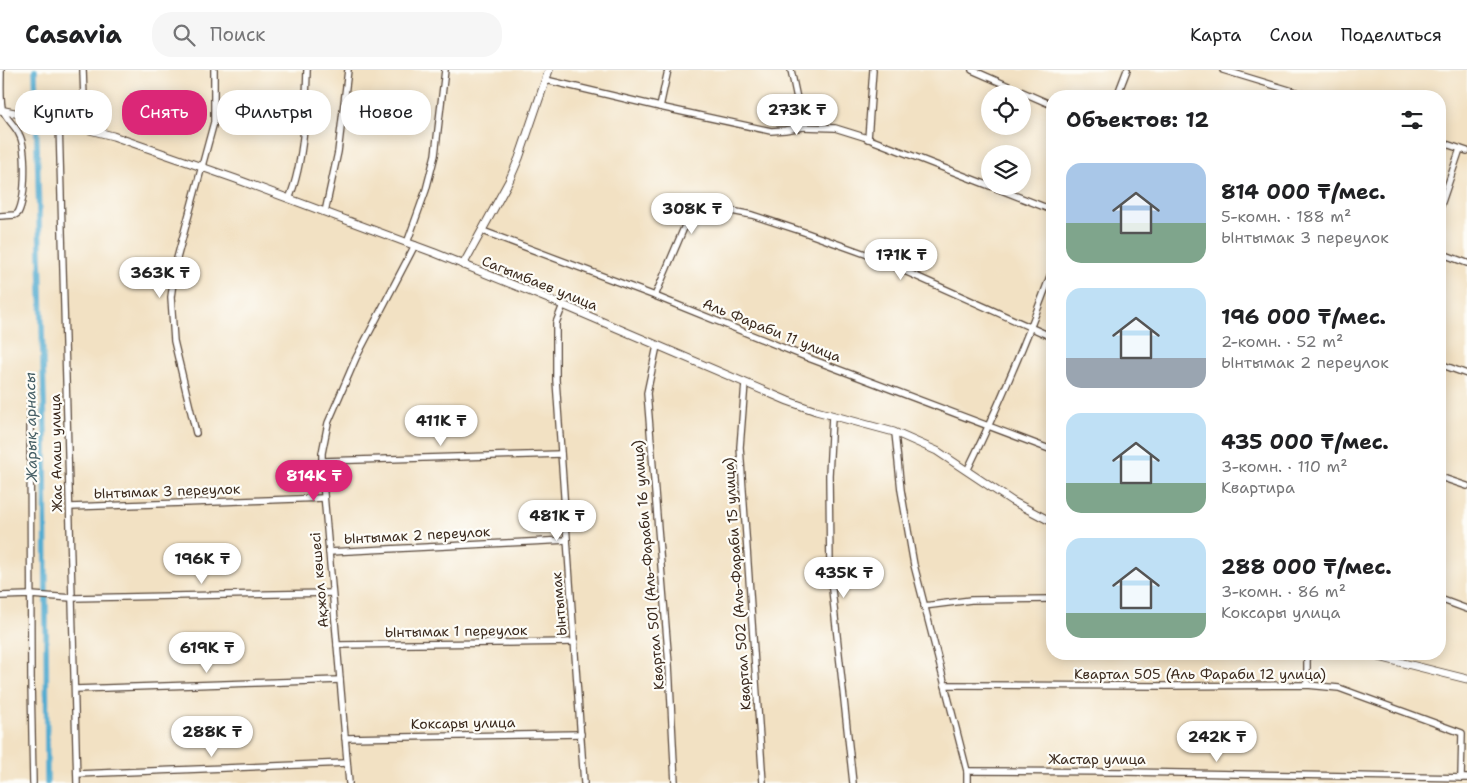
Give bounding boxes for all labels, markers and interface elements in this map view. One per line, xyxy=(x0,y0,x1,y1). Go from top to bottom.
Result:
search box xyxy=(152,12,502,57)
text: Casavia xyxy=(25,19,122,51)
icon: search xyxy=(170,21,198,49)
text: Поиск xyxy=(210,22,265,47)
text: Карта xyxy=(1190,23,1241,47)
text: Слои xyxy=(1269,23,1313,47)
text: Поделиться xyxy=(1341,23,1442,47)
map controls xyxy=(981,85,1031,195)
button: locate xyxy=(981,85,1031,135)
chip: Купить xyxy=(15,90,112,135)
chip: Снять xyxy=(122,90,207,135)
chip: Фильтры xyxy=(217,90,331,135)
chip: Новое xyxy=(341,90,431,135)
pin: 273K ₸ xyxy=(756,93,838,136)
text: 273K ₸ xyxy=(768,99,826,120)
text: Объектов: 12 xyxy=(1066,106,1209,134)
icon: filters xyxy=(1398,106,1426,134)
button: layers xyxy=(981,145,1031,195)
text: 814 000 ₸/мес. xyxy=(1221,178,1386,206)
icon: home xyxy=(1106,183,1166,243)
pin: 308K ₸ xyxy=(651,192,733,235)
text: 308K ₸ xyxy=(662,198,722,219)
text: 5-комн. · 188 m² xyxy=(1221,206,1351,227)
text: Ынтымак 3 переулок xyxy=(1221,227,1389,248)
pin: 171K ₸ xyxy=(860,238,942,281)
text: 171K ₸ xyxy=(875,244,927,265)
street label: Сагымбаев улица xyxy=(479,252,601,315)
pin: 363K ₸ xyxy=(119,256,201,299)
text: 363K ₸ xyxy=(130,262,190,283)
street label: Аль Фараби 11 улица xyxy=(700,294,844,366)
text: 196 000 ₸/мес. xyxy=(1221,303,1386,331)
icon: home xyxy=(1106,308,1166,368)
text: 2-комн. · 52 m² xyxy=(1221,331,1343,352)
text: Ынтымак 2 переулок xyxy=(1221,352,1389,373)
water label: Жарық арнасы xyxy=(20,372,42,483)
street label: Жас Алаш улица xyxy=(46,393,66,512)
pin: 411K ₸ xyxy=(400,404,482,447)
text: 411K ₸ xyxy=(416,410,466,431)
text: 435 000 ₸/мес. xyxy=(1221,428,1389,456)
icon: home xyxy=(1106,433,1166,493)
street label: Квартал 501 (Аль-Фараби 16 улица) xyxy=(628,439,668,691)
text: 3-комн. · 110 m² xyxy=(1221,456,1348,477)
street label: Квартал 502 (Аль-Фараби 15 улица) xyxy=(719,457,755,711)
pin: 814K ₸ xyxy=(273,460,355,502)
text: 814K ₸ xyxy=(286,465,342,486)
text: Квартира xyxy=(1221,477,1295,498)
street label: Ынтымак 3 переулок xyxy=(93,479,241,503)
pin: 481K ₸ xyxy=(516,500,598,542)
text: 481K ₸ xyxy=(529,505,585,526)
street label: Ынтымак 2 переулок xyxy=(343,522,491,548)
street label: Ақжол көшесі xyxy=(306,531,332,629)
pin: 196K ₸ xyxy=(161,542,243,585)
text: 196K ₸ xyxy=(174,548,230,569)
text: 288 000 ₸/мес. xyxy=(1221,553,1392,581)
pin: 435K ₸ xyxy=(803,556,885,599)
icon: home xyxy=(1106,558,1166,618)
text: 435K ₸ xyxy=(815,562,873,583)
street label: Ынтымак xyxy=(547,571,571,637)
text: 3-комн. · 86 m² xyxy=(1221,581,1346,602)
text: Коксары улица xyxy=(1221,602,1340,623)
street label: Ынтымак 1 переулок xyxy=(384,621,528,641)
pin: 619K ₸ xyxy=(166,632,248,674)
text: 619K ₸ xyxy=(180,637,234,658)
street label: Квартал 505 (Аль Фараби 12 улица) xyxy=(1074,665,1326,683)
street label: Коксары улица xyxy=(411,713,516,733)
pin: 288K ₸ xyxy=(171,716,253,758)
pin: 242K ₸ xyxy=(1176,720,1258,763)
text: 288K ₸ xyxy=(182,721,242,742)
text: 242K ₸ xyxy=(1188,726,1246,747)
street label: Жастар улица xyxy=(1048,750,1146,768)

